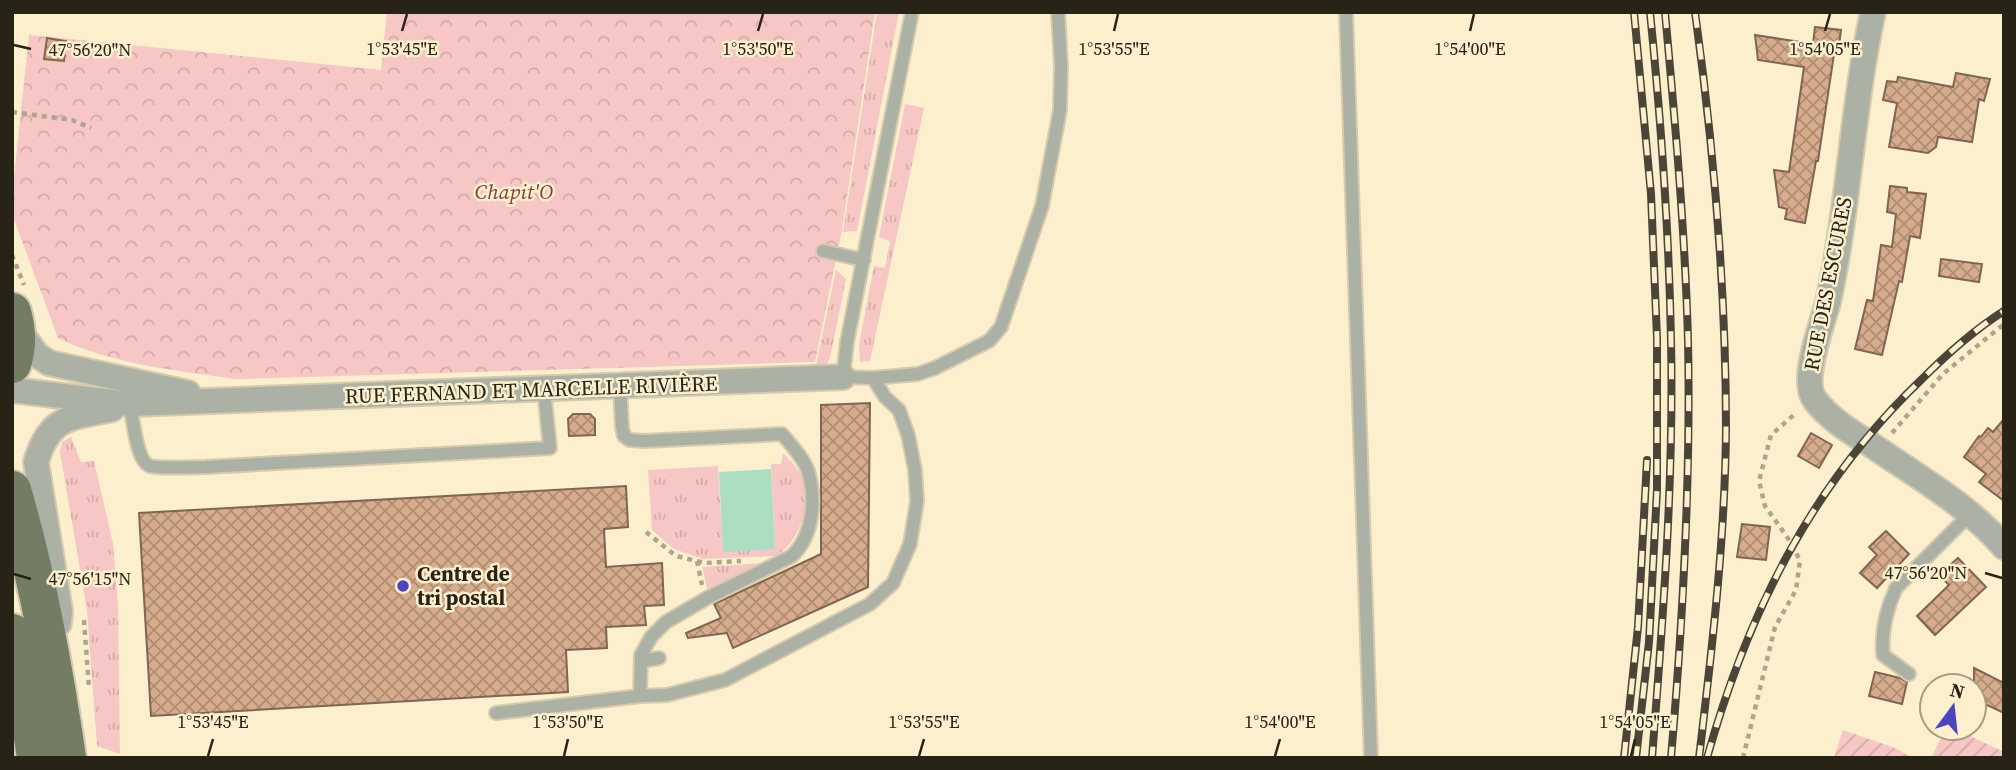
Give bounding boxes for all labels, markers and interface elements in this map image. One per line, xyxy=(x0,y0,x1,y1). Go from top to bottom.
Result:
text: 1°53'45"E xyxy=(366,36,438,61)
text: 1°53'50"E xyxy=(722,36,794,61)
text: 1°53'55"E xyxy=(1078,36,1150,61)
text: 1°54'00"E xyxy=(1434,36,1506,61)
text: 1°54'05"E xyxy=(1789,36,1861,61)
text: 47°56'20"N xyxy=(49,37,131,62)
park label: Chapit'O xyxy=(475,177,553,206)
street label: RUE DES ESCURES xyxy=(1796,195,1859,373)
street label: RUE FERNAND ET MARCELLE RIVIÈRE xyxy=(344,369,718,410)
place label: Centre de tri postal xyxy=(417,559,510,612)
text: 47°56'20"N xyxy=(1885,560,1967,585)
text: 47°56'15"N xyxy=(49,566,131,591)
marker: Centre de tri postal xyxy=(395,578,411,594)
north arrow xyxy=(1918,672,1988,742)
text: N xyxy=(1947,676,1968,705)
text: 1°53'45"E xyxy=(177,709,249,734)
text: 1°53'50"E xyxy=(532,709,604,734)
text: 1°53'55"E xyxy=(888,709,960,734)
text: 1°54'00"E xyxy=(1244,709,1316,734)
text: 1°54'05"E xyxy=(1599,709,1671,734)

